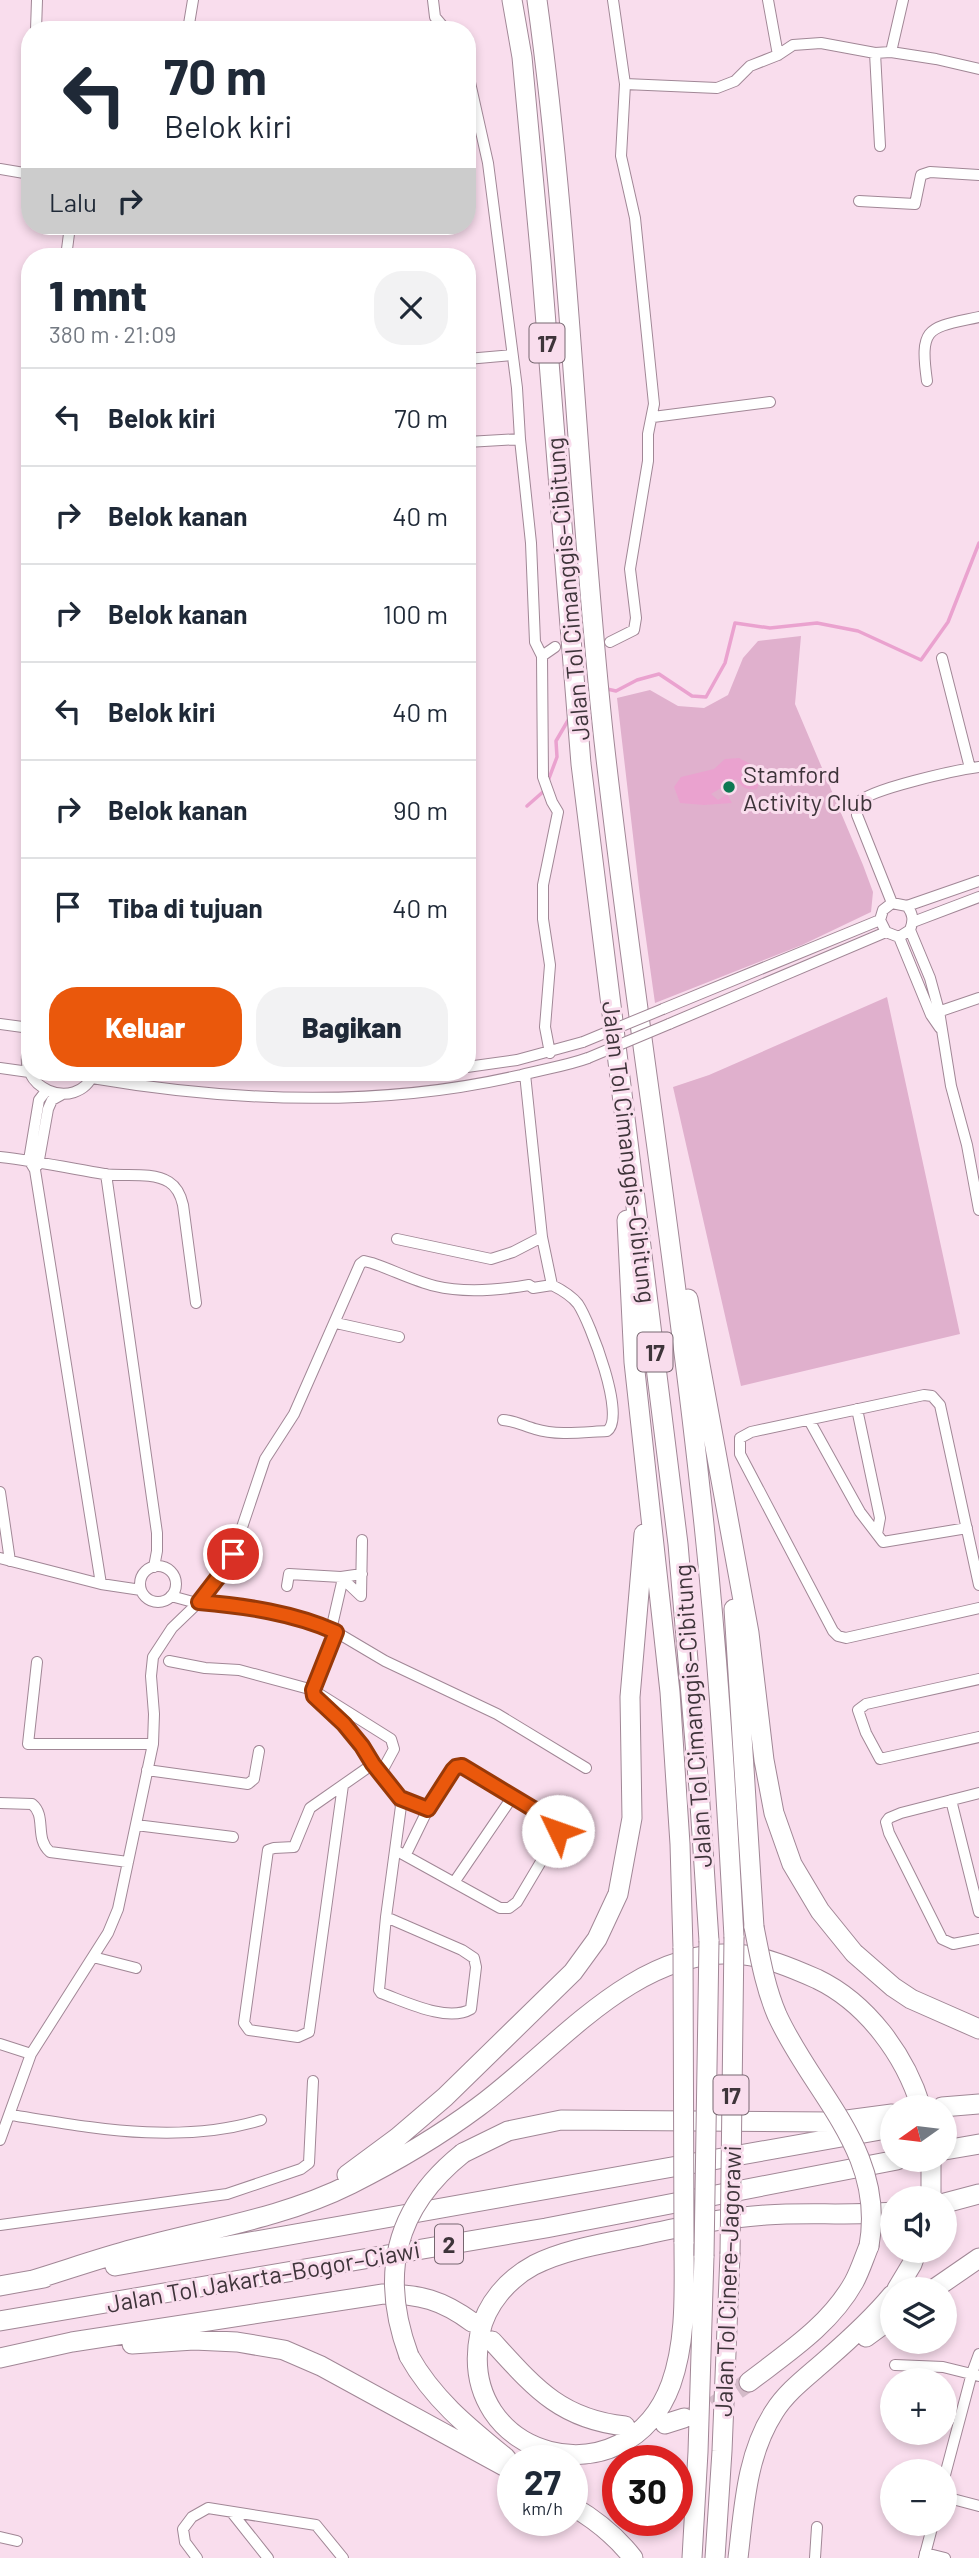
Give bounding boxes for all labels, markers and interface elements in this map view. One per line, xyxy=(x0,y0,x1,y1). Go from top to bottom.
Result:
text: 70 m xyxy=(164,46,267,105)
icon: left xyxy=(49,49,140,140)
text: Belok kiri xyxy=(164,106,292,144)
icon: right xyxy=(111,182,149,220)
text: Lalu xyxy=(49,186,97,217)
text: 1 mnt xyxy=(49,269,147,319)
button: close xyxy=(374,271,448,345)
text: 380 m · 21:09 xyxy=(49,320,176,348)
road number: 17 xyxy=(530,324,564,362)
icon: left xyxy=(49,398,87,436)
text: Belok kiri xyxy=(108,402,215,433)
text: 70 m xyxy=(394,402,448,433)
street label: Jalan Tol Cimanggis–Cibitung xyxy=(539,436,595,742)
icon: right xyxy=(49,496,87,534)
text: Belok kanan xyxy=(108,500,247,531)
text: 40 m xyxy=(392,500,448,531)
icon: right xyxy=(49,594,87,632)
text: Belok kanan xyxy=(108,598,247,629)
text: 100 m xyxy=(383,598,448,629)
icon: left xyxy=(49,692,87,730)
text: Belok kiri xyxy=(108,696,215,727)
text: 40 m xyxy=(392,696,448,727)
place label: Stamford Activity Club xyxy=(743,759,873,816)
marker: Stamford Activity Club xyxy=(721,779,737,795)
icon: right xyxy=(49,790,87,828)
text: Belok kanan xyxy=(108,794,247,825)
text: 90 m xyxy=(393,794,448,825)
icon: arrive xyxy=(49,888,87,926)
text: Tiba di tujuan xyxy=(108,892,263,923)
text: 40 m xyxy=(392,892,448,923)
button: Keluar xyxy=(49,987,242,1067)
button: Bagikan xyxy=(256,987,448,1067)
street label: Jalan Tol Cimanggis–Cibitung xyxy=(597,999,663,1305)
road number: 17 xyxy=(638,1332,672,1372)
pin xyxy=(203,1524,263,1584)
icon: arrive xyxy=(214,1535,252,1573)
street label: Jalan Tol Cimanggis–Cibitung xyxy=(667,1563,717,1869)
position arrow xyxy=(521,1794,595,1868)
road number: 17 xyxy=(714,2076,748,2114)
north arrow xyxy=(880,2095,957,2172)
map controls xyxy=(880,2095,957,2536)
street label: Jalan Tol Cinere–Jagorawi xyxy=(708,2145,746,2417)
button: sound xyxy=(880,2186,957,2263)
road number: 2 xyxy=(435,2224,463,2264)
street label: Jalan Tol Jakarta–Bogor–Ciawi xyxy=(104,2234,422,2318)
button: layers xyxy=(880,2277,957,2354)
button: + xyxy=(880,2368,957,2445)
speed limit sign: 30 xyxy=(602,2445,693,2536)
button: − xyxy=(880,2459,957,2536)
text: 27 xyxy=(524,2460,561,2502)
text: km/h xyxy=(522,2497,563,2519)

